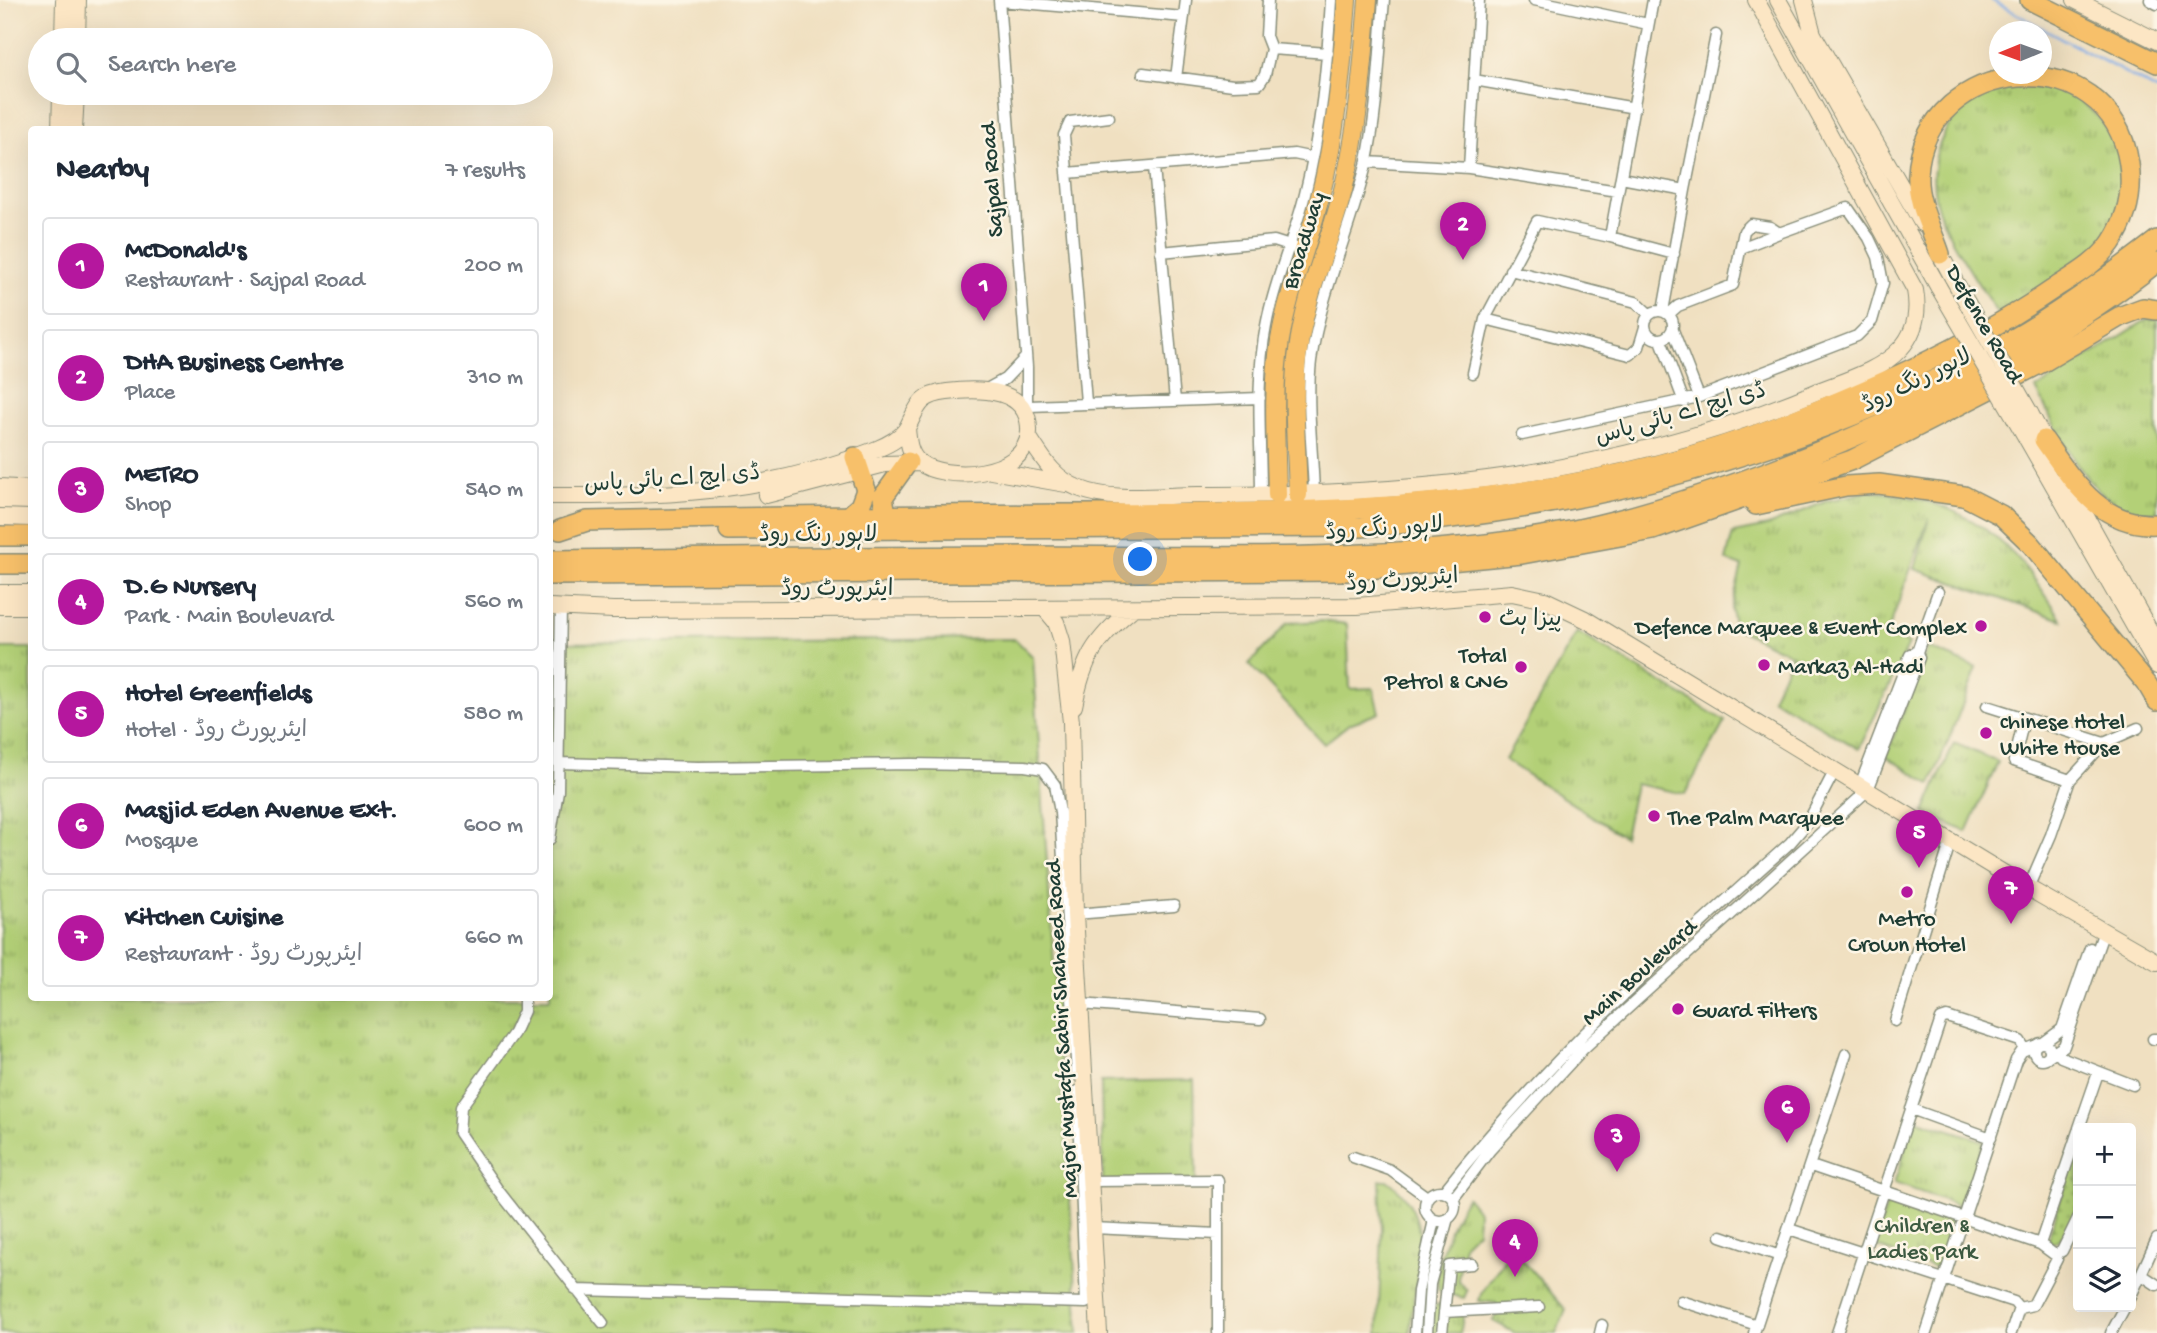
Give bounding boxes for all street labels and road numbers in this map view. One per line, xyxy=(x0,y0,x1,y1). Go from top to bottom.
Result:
street label: Sajpal Road xyxy=(976,120,1011,238)
street label: Broadway xyxy=(1278,189,1333,294)
street label: Defence Road xyxy=(1937,259,2028,390)
street label: لاہور رنگ روڈ xyxy=(1857,341,1977,420)
street label: ڈی ایچ اے بائی پاس xyxy=(1592,377,1769,453)
street label: ڈی ایچ اے بائی پاس xyxy=(583,460,761,500)
street label: لاہور رنگ روڈ xyxy=(1324,510,1444,548)
street label: لاہور رنگ روڈ xyxy=(759,520,877,550)
street label: ایئرپورٹ روڈ xyxy=(1345,563,1459,599)
street label: ایئرپورٹ روڈ xyxy=(781,576,893,604)
street label: Major Mustafa Sabir Shaheed Road xyxy=(1041,857,1086,1199)
street label: Main Boulevard xyxy=(1577,914,1705,1032)

